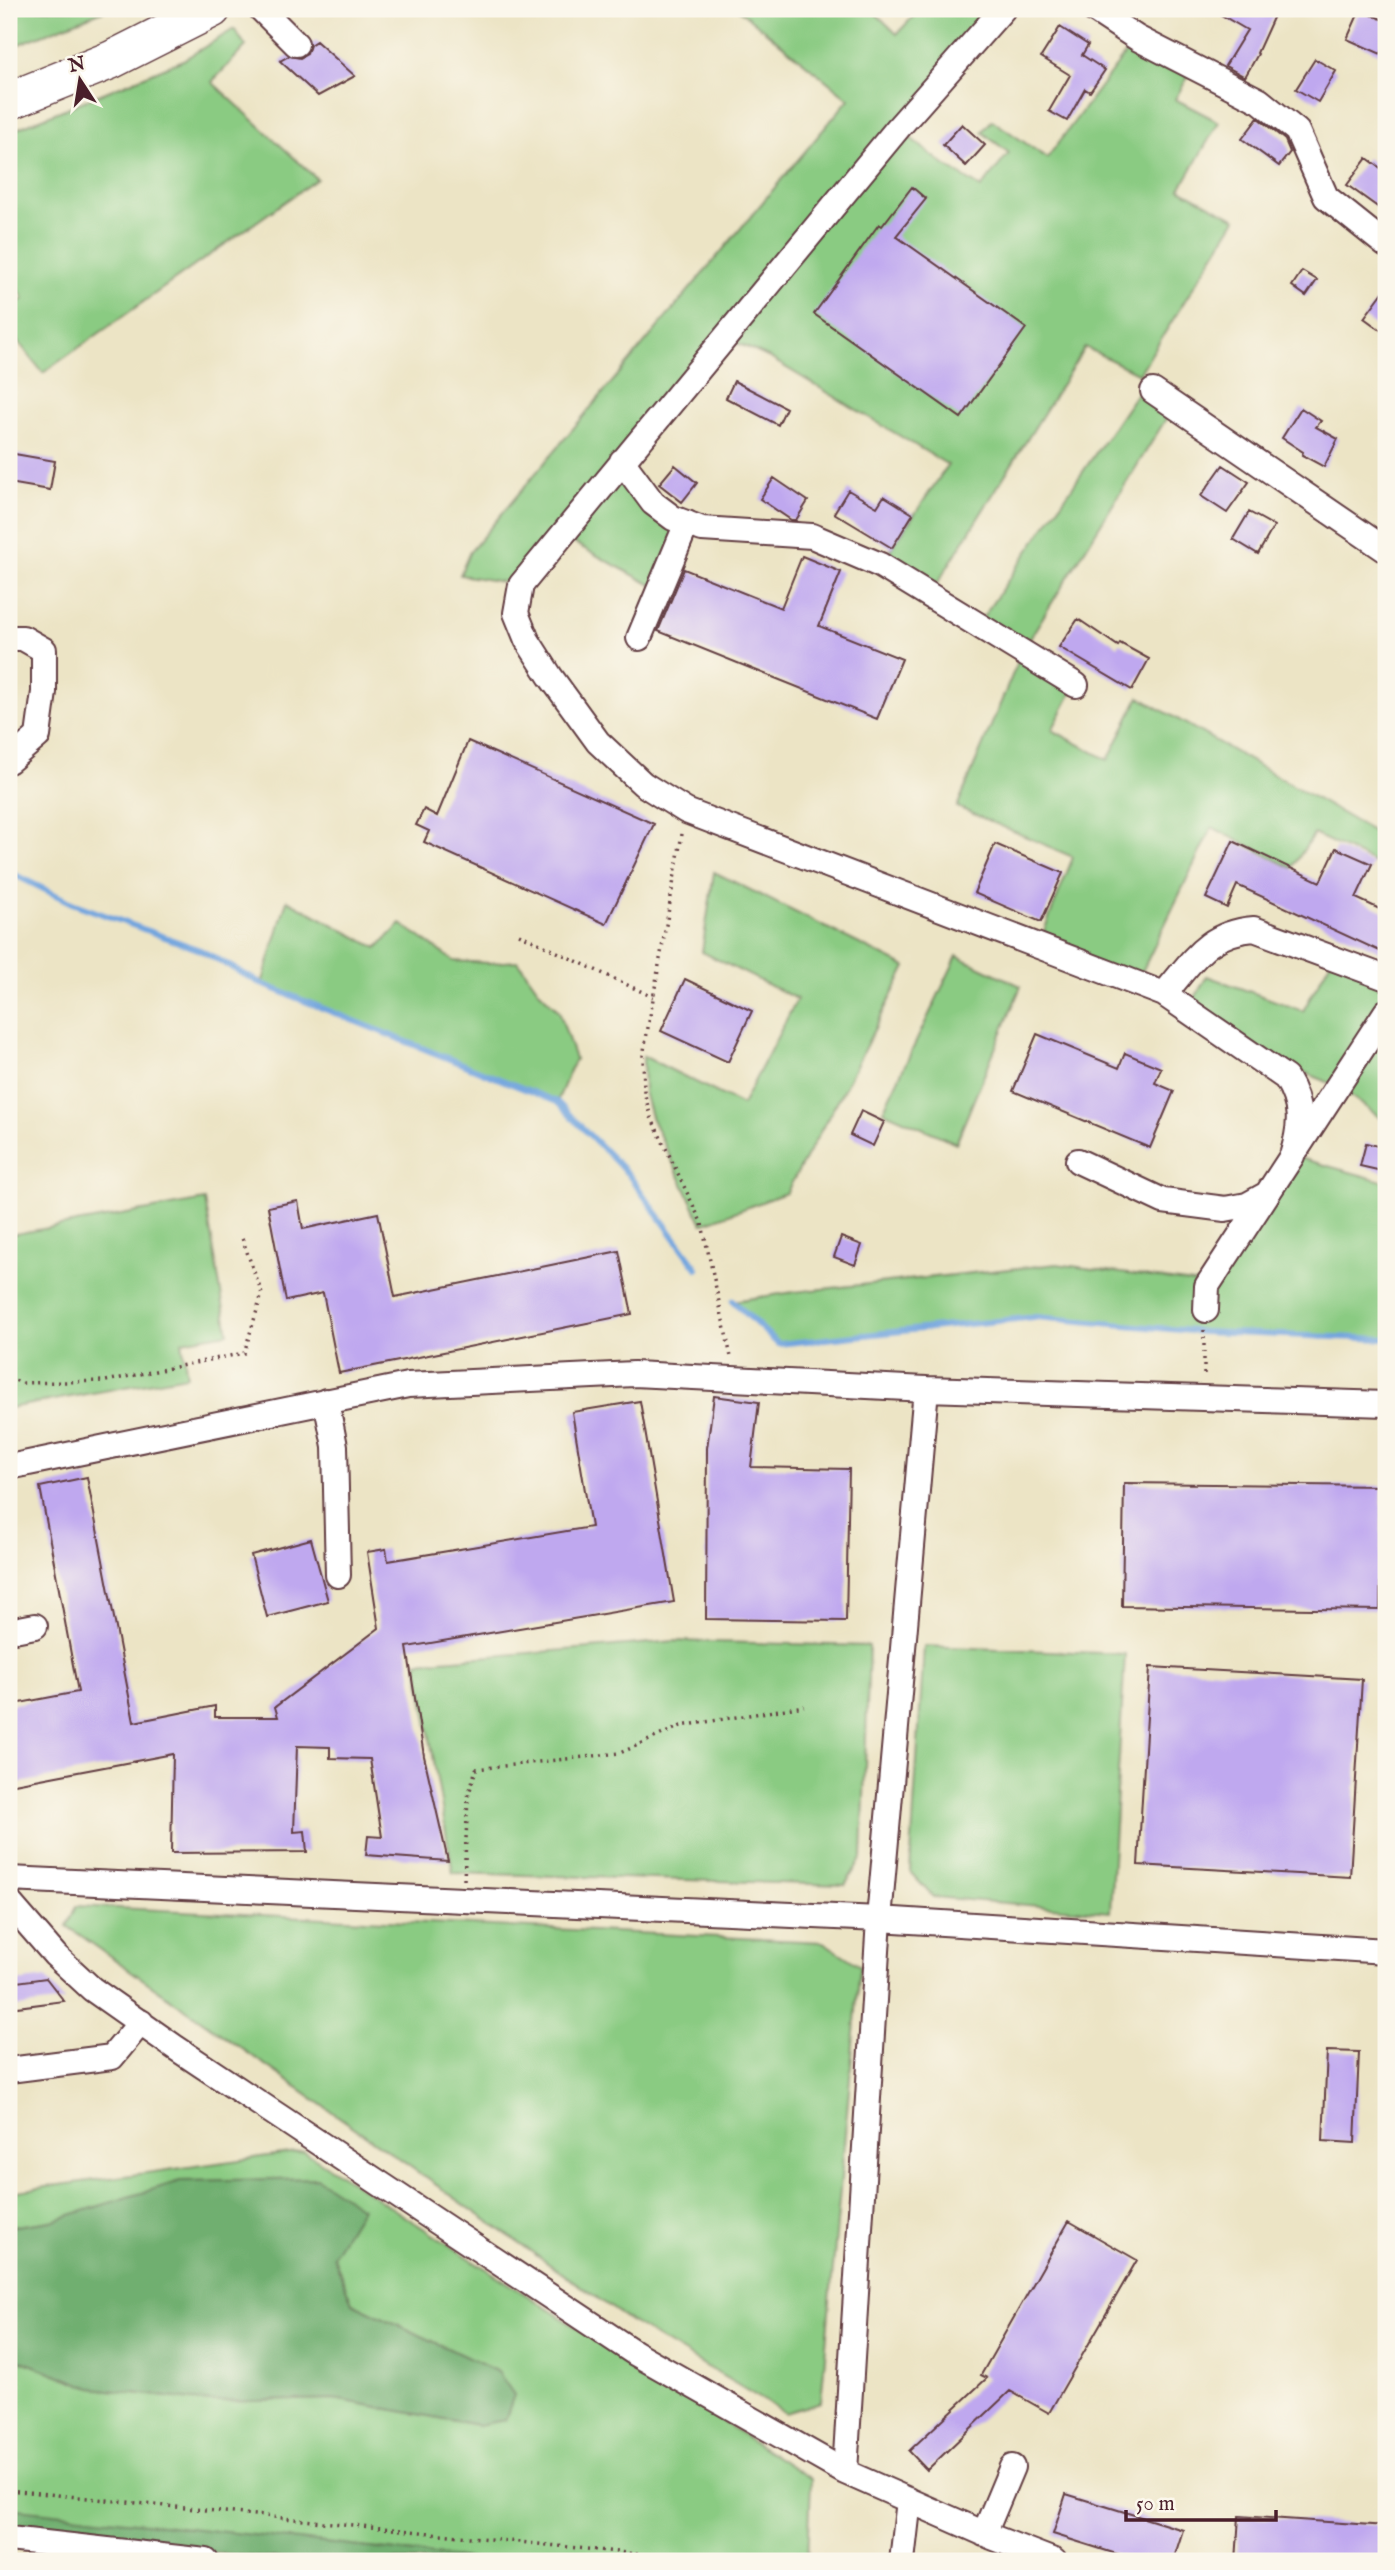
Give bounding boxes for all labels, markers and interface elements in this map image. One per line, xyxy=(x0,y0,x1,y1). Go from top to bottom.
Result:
north arrow xyxy=(46,46,116,116)
text: N xyxy=(65,52,88,79)
scale bar xyxy=(1126,2479,1276,2523)
text: 50 m xyxy=(1136,2491,1175,2518)

